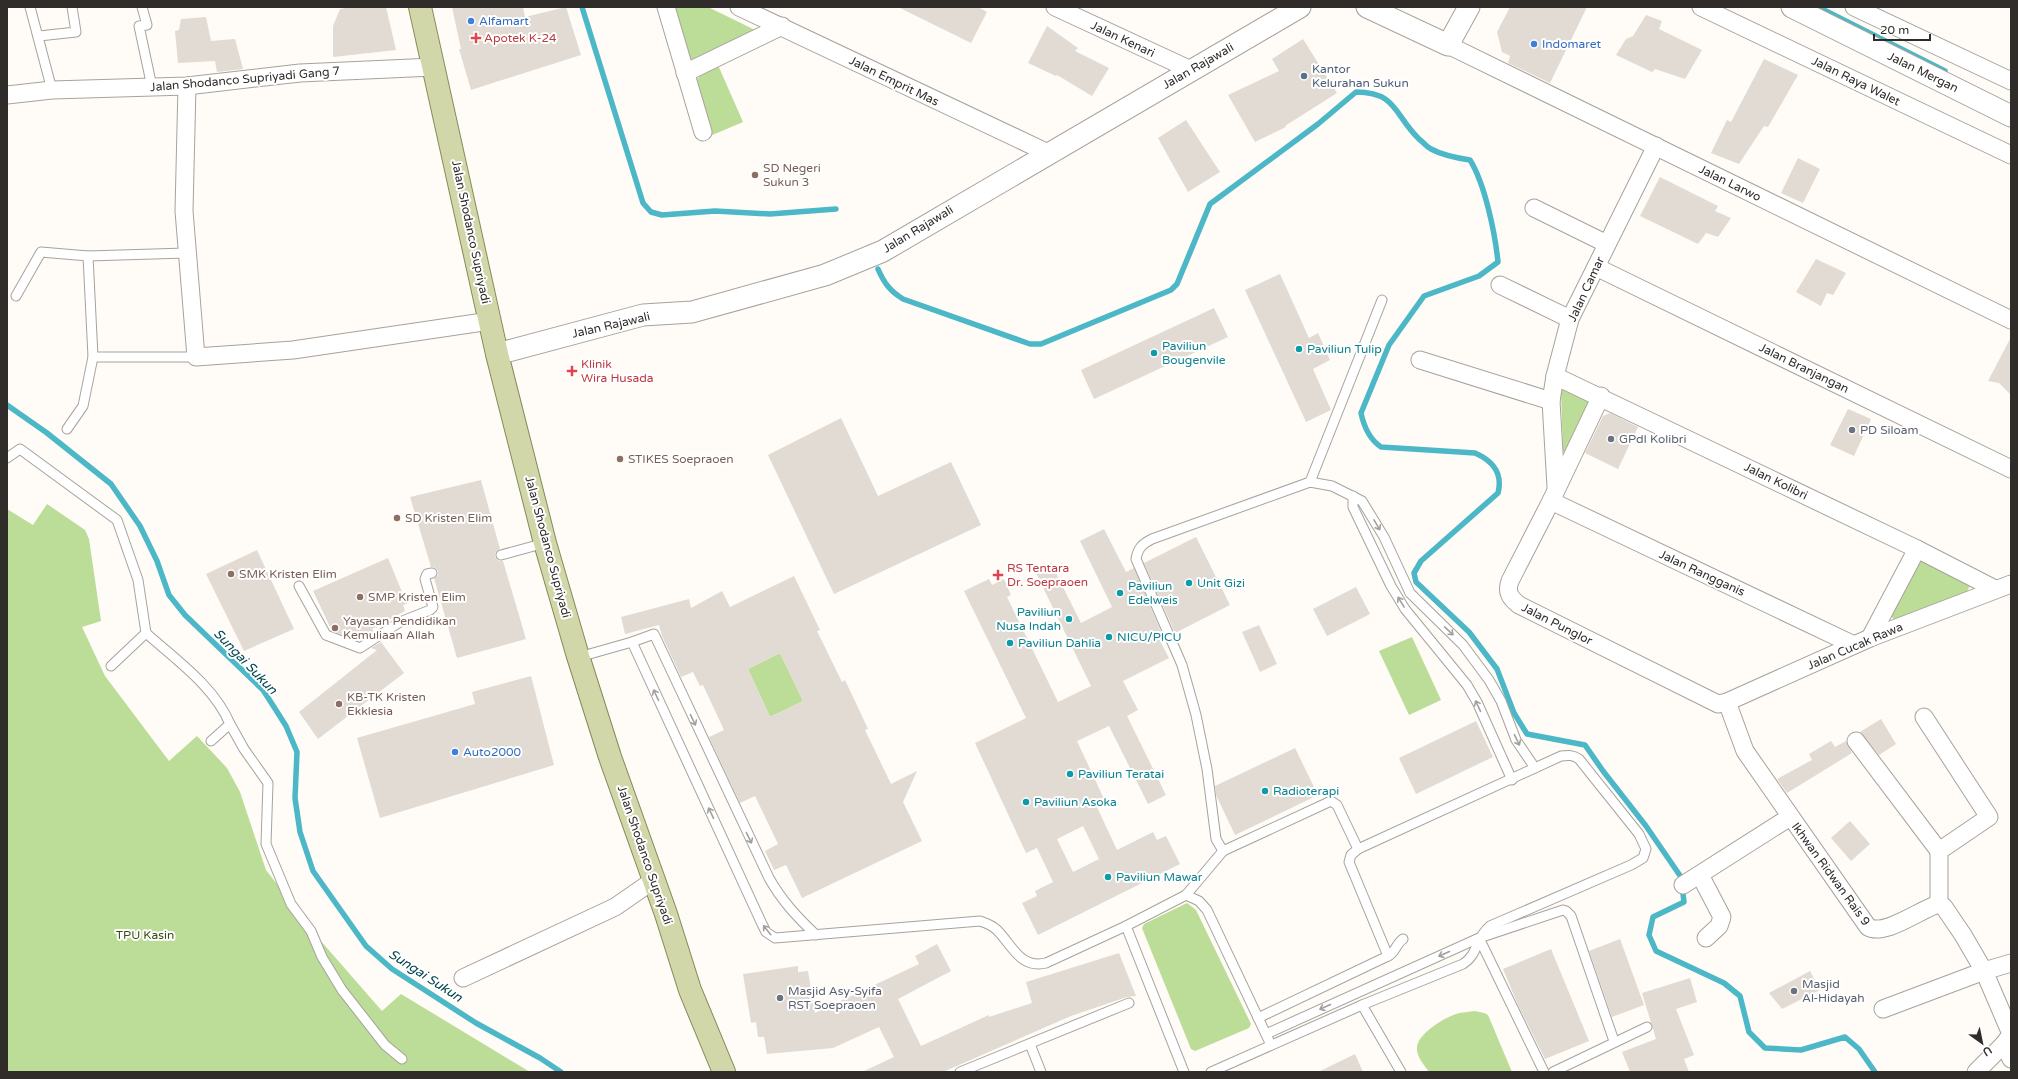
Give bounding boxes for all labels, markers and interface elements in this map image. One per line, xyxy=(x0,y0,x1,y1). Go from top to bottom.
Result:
place label: Alfamart xyxy=(479,14,529,28)
marker: Alfamart xyxy=(466,16,476,26)
scale bar xyxy=(1874,16,1930,42)
street label: Jalan Kenari xyxy=(1089,18,1157,60)
text: 20 m xyxy=(1880,23,1909,37)
place label: Apotek K-24 xyxy=(484,31,557,45)
marker: Apotek K-24 xyxy=(471,33,481,43)
place label: Indomaret xyxy=(1542,37,1601,51)
marker: Indomaret xyxy=(1529,39,1539,49)
street label: Jalan Rajawali xyxy=(1160,40,1236,92)
street label: Jalan Mergan xyxy=(1885,49,1961,95)
street label: Jalan Emprit Mas xyxy=(847,53,941,109)
street label: Jalan Raya Walet xyxy=(1809,54,1903,109)
place label: Kantor Kelurahan Sukun xyxy=(1312,62,1409,90)
street label: Jalan Shodanco Supriyadi Gang 7 xyxy=(149,64,341,94)
marker: Kantor Kelurahan Sukun xyxy=(1299,71,1309,81)
street label: Jalan Shodanco Supriyadi xyxy=(449,159,493,305)
place label: SD Negeri Sukun 3 xyxy=(763,161,821,189)
street label: Jalan Larwo xyxy=(1697,162,1763,204)
marker: SD Negeri Sukun 3 xyxy=(750,170,760,180)
street label: Jalan Rajawali xyxy=(880,202,956,256)
street label: Jalan Camar xyxy=(1565,254,1607,324)
street label: Jalan Rajawali xyxy=(571,309,651,341)
place label: Paviliun Bougenvile xyxy=(1162,339,1226,367)
street label: Jalan Branjangan xyxy=(1757,340,1851,396)
place label: Paviliun Tulip xyxy=(1307,342,1382,356)
marker: Paviliun Tulip xyxy=(1294,344,1304,354)
marker: Paviliun Bougenvile xyxy=(1149,348,1159,358)
place label: Klinik Wira Husada xyxy=(581,357,654,385)
marker: Klinik Wira Husada xyxy=(566,365,578,377)
place label: PD Siloam xyxy=(1860,423,1919,437)
marker: PD Siloam xyxy=(1847,425,1857,435)
place label: GPdI Kolibri xyxy=(1619,432,1686,446)
marker: GPdI Kolibri xyxy=(1606,434,1616,444)
place label: STIKES Soepraoen xyxy=(628,452,734,466)
marker: STIKES Soepraoen xyxy=(615,454,625,464)
street label: Jalan Kolibri xyxy=(1742,460,1810,502)
street label: Jalan Shodanco Supriyadi xyxy=(522,475,574,619)
place label: SD Kristen Elim xyxy=(405,511,492,525)
marker: SD Kristen Elim xyxy=(392,513,402,523)
one-way arrow xyxy=(1374,519,1382,531)
street label: Jalan Rangganis xyxy=(1657,547,1747,599)
place label: RS Tentara Dr. Soepraoen xyxy=(1007,561,1088,589)
place label: SMK Kristen Elim xyxy=(239,567,337,581)
marker: SMK Kristen Elim xyxy=(226,569,236,579)
marker: RS Tentara Dr. Soepraoen xyxy=(992,569,1004,581)
place label: Unit Gizi xyxy=(1197,576,1245,590)
marker: Unit Gizi xyxy=(1184,578,1194,588)
place label: Paviliun Edelweis xyxy=(1128,579,1178,607)
marker: Paviliun Edelweis xyxy=(1115,588,1125,598)
place label: SMP Kristen Elim xyxy=(368,590,466,604)
marker: SMP Kristen Elim xyxy=(355,592,365,602)
one-way arrow xyxy=(1397,597,1405,608)
street label: Jalan Punglor xyxy=(1519,600,1595,648)
place label: Paviliun Nusa Indah xyxy=(996,605,1061,633)
place label: Yayasan Pendidikan Kemuliaan Allah xyxy=(343,614,456,642)
marker: Paviliun Nusa Indah xyxy=(1064,614,1074,624)
street label: Jalan Cucak Rawa xyxy=(1805,620,1905,672)
marker: Yayasan Pendidikan Kemuliaan Allah xyxy=(330,623,340,633)
water label: Sungai Sukun xyxy=(210,626,281,698)
one-way arrow xyxy=(1444,626,1454,636)
place label: NICU/PICU xyxy=(1117,630,1182,644)
marker: NICU/PICU xyxy=(1104,632,1114,642)
place label: Paviliun Dahlia xyxy=(1018,636,1101,650)
marker: Paviliun Dahlia xyxy=(1005,638,1015,648)
place label: KB-TK Kristen Ekklesia xyxy=(347,690,426,718)
one-way arrow xyxy=(652,690,659,702)
marker: KB-TK Kristen Ekklesia xyxy=(334,699,344,709)
one-way arrow xyxy=(1474,701,1481,713)
one-way arrow xyxy=(690,714,698,726)
one-way arrow xyxy=(1514,734,1521,746)
place label: Auto2000 xyxy=(463,745,521,759)
marker: Auto2000 xyxy=(450,747,460,757)
place label: Paviliun Teratai xyxy=(1078,767,1164,781)
marker: Paviliun Teratai xyxy=(1065,769,1075,779)
street label: Jalan Shodanco Supriyadi xyxy=(615,784,675,926)
place label: Radioterapi xyxy=(1273,784,1339,798)
marker: Radioterapi xyxy=(1260,786,1270,796)
place label: Paviliun Asoka xyxy=(1034,795,1117,809)
marker: Paviliun Asoka xyxy=(1021,797,1031,807)
one-way arrow xyxy=(707,808,714,820)
street label: Ikhwan Ridwan Rais 9 xyxy=(1789,820,1873,928)
one-way arrow xyxy=(746,831,753,843)
place label: Paviliun Mawar xyxy=(1116,870,1203,884)
marker: Paviliun Mawar xyxy=(1103,872,1113,882)
one-way arrow xyxy=(762,925,771,936)
park label: TPU Kasin xyxy=(116,928,174,942)
water label: Sungai Sukun xyxy=(386,946,466,1006)
one-way arrow xyxy=(1438,951,1450,958)
place label: Masjid Al-Hidayah xyxy=(1802,977,1865,1005)
place label: Masjid Asy-Syifa RST Soepraoen xyxy=(788,984,882,1012)
marker: Masjid Al-Hidayah xyxy=(1789,986,1799,996)
marker: Masjid Asy-Syifa RST Soepraoen xyxy=(775,993,785,1003)
one-way arrow xyxy=(1319,1004,1331,1011)
north arrow xyxy=(1962,1023,2002,1063)
text: U xyxy=(1980,1043,1994,1059)

